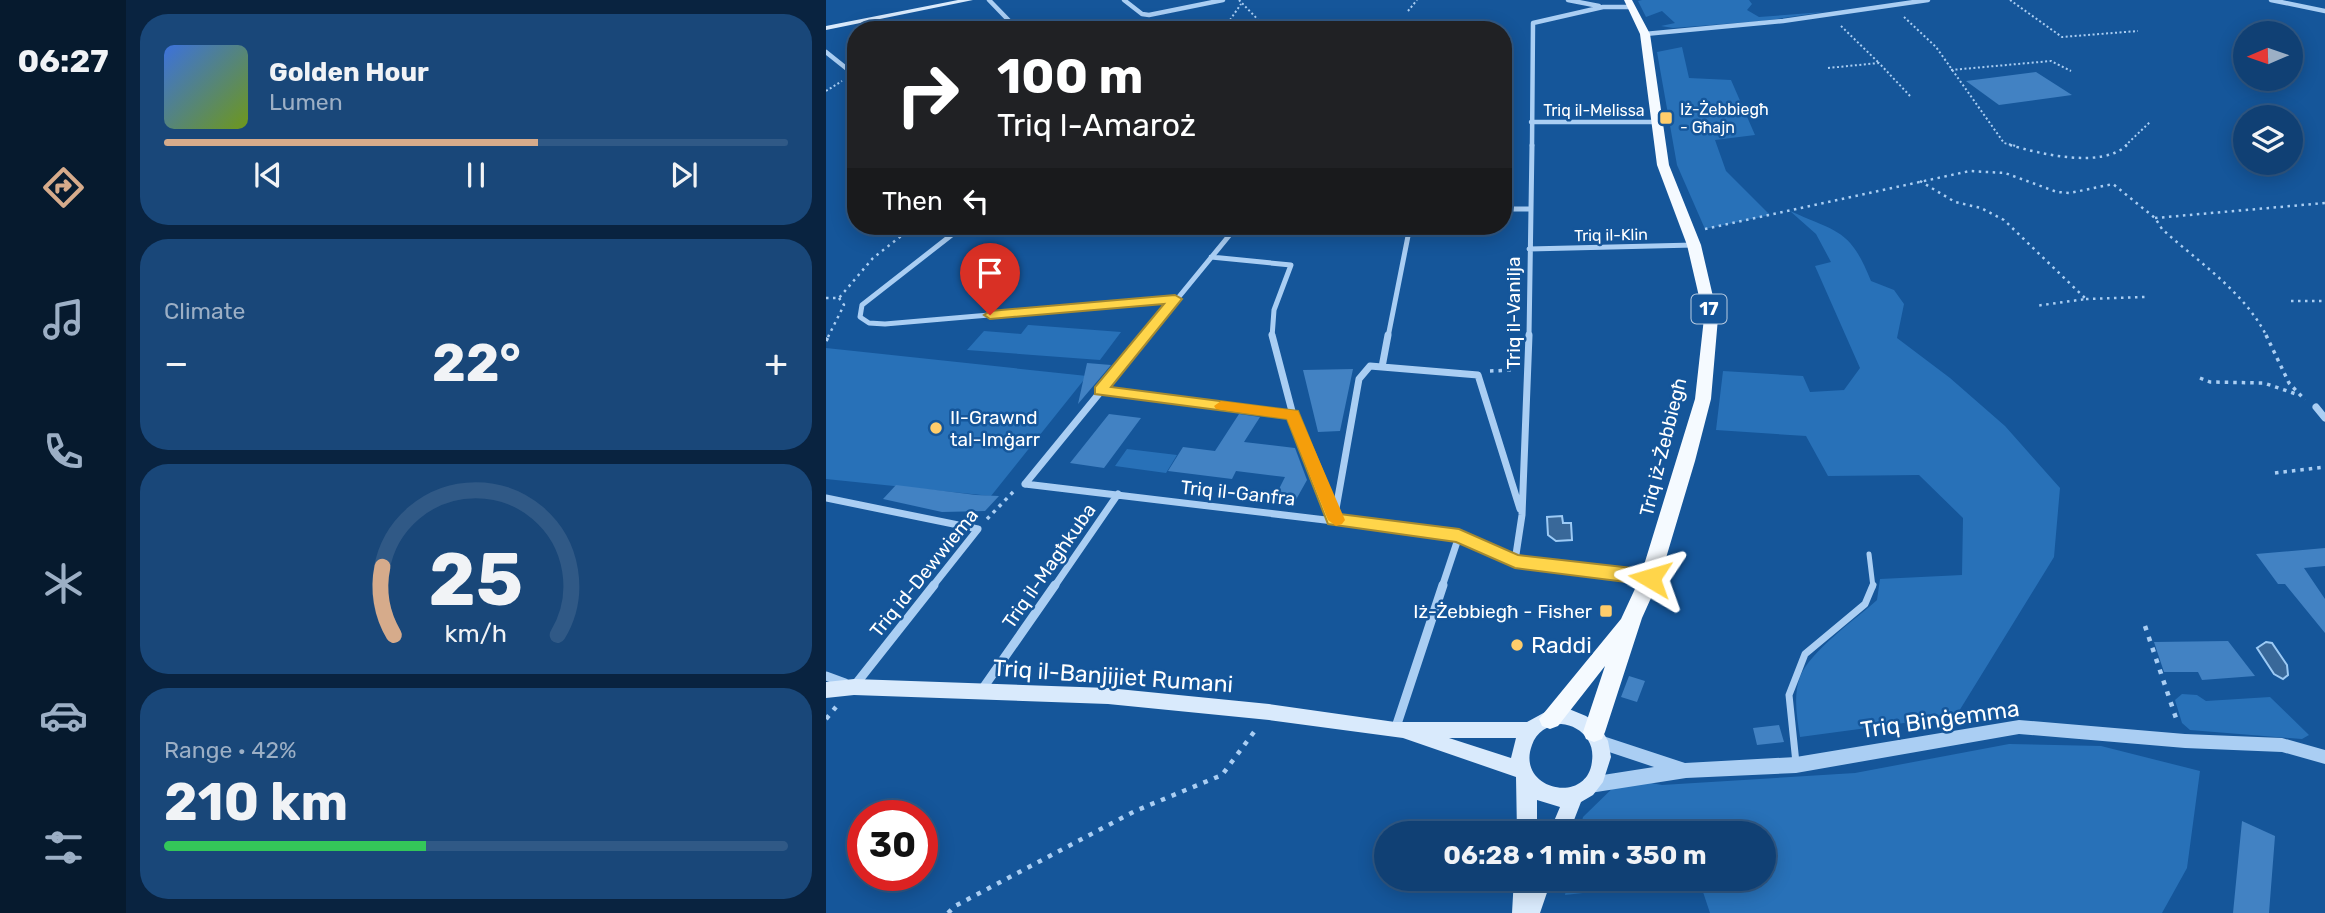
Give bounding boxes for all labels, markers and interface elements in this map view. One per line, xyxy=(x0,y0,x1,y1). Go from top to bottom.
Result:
north arrow xyxy=(2233,21,2303,91)
map controls xyxy=(2233,21,2303,175)
text: 06:27 xyxy=(17,42,109,80)
text: 100 m xyxy=(997,47,1143,105)
icon: right xyxy=(882,49,973,140)
text: Golden Hour xyxy=(269,57,429,88)
text: Lumen xyxy=(269,88,343,116)
place label: Iż-Żebbiegħ - Għajn xyxy=(1680,100,1769,137)
street label: Triq il-Melissa xyxy=(1543,101,1645,120)
button: layers xyxy=(2233,105,2303,175)
text: Triq l-Amaroż xyxy=(997,106,1196,144)
marker: Iż-Żebbiegħ - Għajn xyxy=(1658,110,1674,126)
icon: previous xyxy=(249,156,287,194)
icon: pause xyxy=(457,156,495,194)
icon: next xyxy=(665,156,703,194)
icon: directions xyxy=(39,163,88,212)
icon: left xyxy=(957,182,995,220)
text: Then xyxy=(882,186,943,217)
street label: Triq il-Klin xyxy=(1574,225,1648,245)
pin xyxy=(960,243,1020,315)
icon: arrive xyxy=(971,254,1009,292)
street label: Triq il-Vanilja xyxy=(1502,257,1525,369)
icon: music xyxy=(39,295,88,344)
road number: 17 xyxy=(1692,295,1726,324)
text: Climate xyxy=(164,297,245,325)
text: 22° xyxy=(432,332,521,394)
text: − xyxy=(164,340,189,386)
text: + xyxy=(764,340,788,386)
street label: Triq iż-Żebbiegħ xyxy=(1635,375,1691,519)
place label: Il-Grawnd tal-Imġarr xyxy=(950,406,1041,451)
marker: Il-Grawnd tal-Imġarr xyxy=(928,420,944,436)
icon: phone xyxy=(39,427,88,476)
street label: Triq il-Ganfra xyxy=(1179,476,1297,510)
street label: Triq il-Magħkuba xyxy=(997,499,1101,633)
street label: Triq id-Dewwiema xyxy=(865,504,983,642)
text: 25 xyxy=(429,537,523,623)
position arrow xyxy=(1613,541,1687,615)
icon: climate xyxy=(39,559,88,608)
place label: Iż-Żebbiegħ - Fisher xyxy=(1413,600,1593,623)
marker: Iż-Żebbiegħ - Fisher xyxy=(1598,603,1614,619)
text: km/h xyxy=(445,619,507,648)
place label: Raddi xyxy=(1531,631,1592,659)
marker: Raddi xyxy=(1509,637,1525,653)
street label: Triq il-Banjijiet Rumani xyxy=(992,654,1234,698)
icon: car xyxy=(39,691,88,740)
street label: Triq Binġemma xyxy=(1859,694,2021,744)
text: Range · 42% xyxy=(164,736,296,764)
text: 210 km xyxy=(164,771,348,833)
speed limit sign: 30 xyxy=(847,800,938,891)
icon: filters xyxy=(39,823,88,872)
text: 06:28 · 1 min · 350 m xyxy=(1443,840,1707,871)

